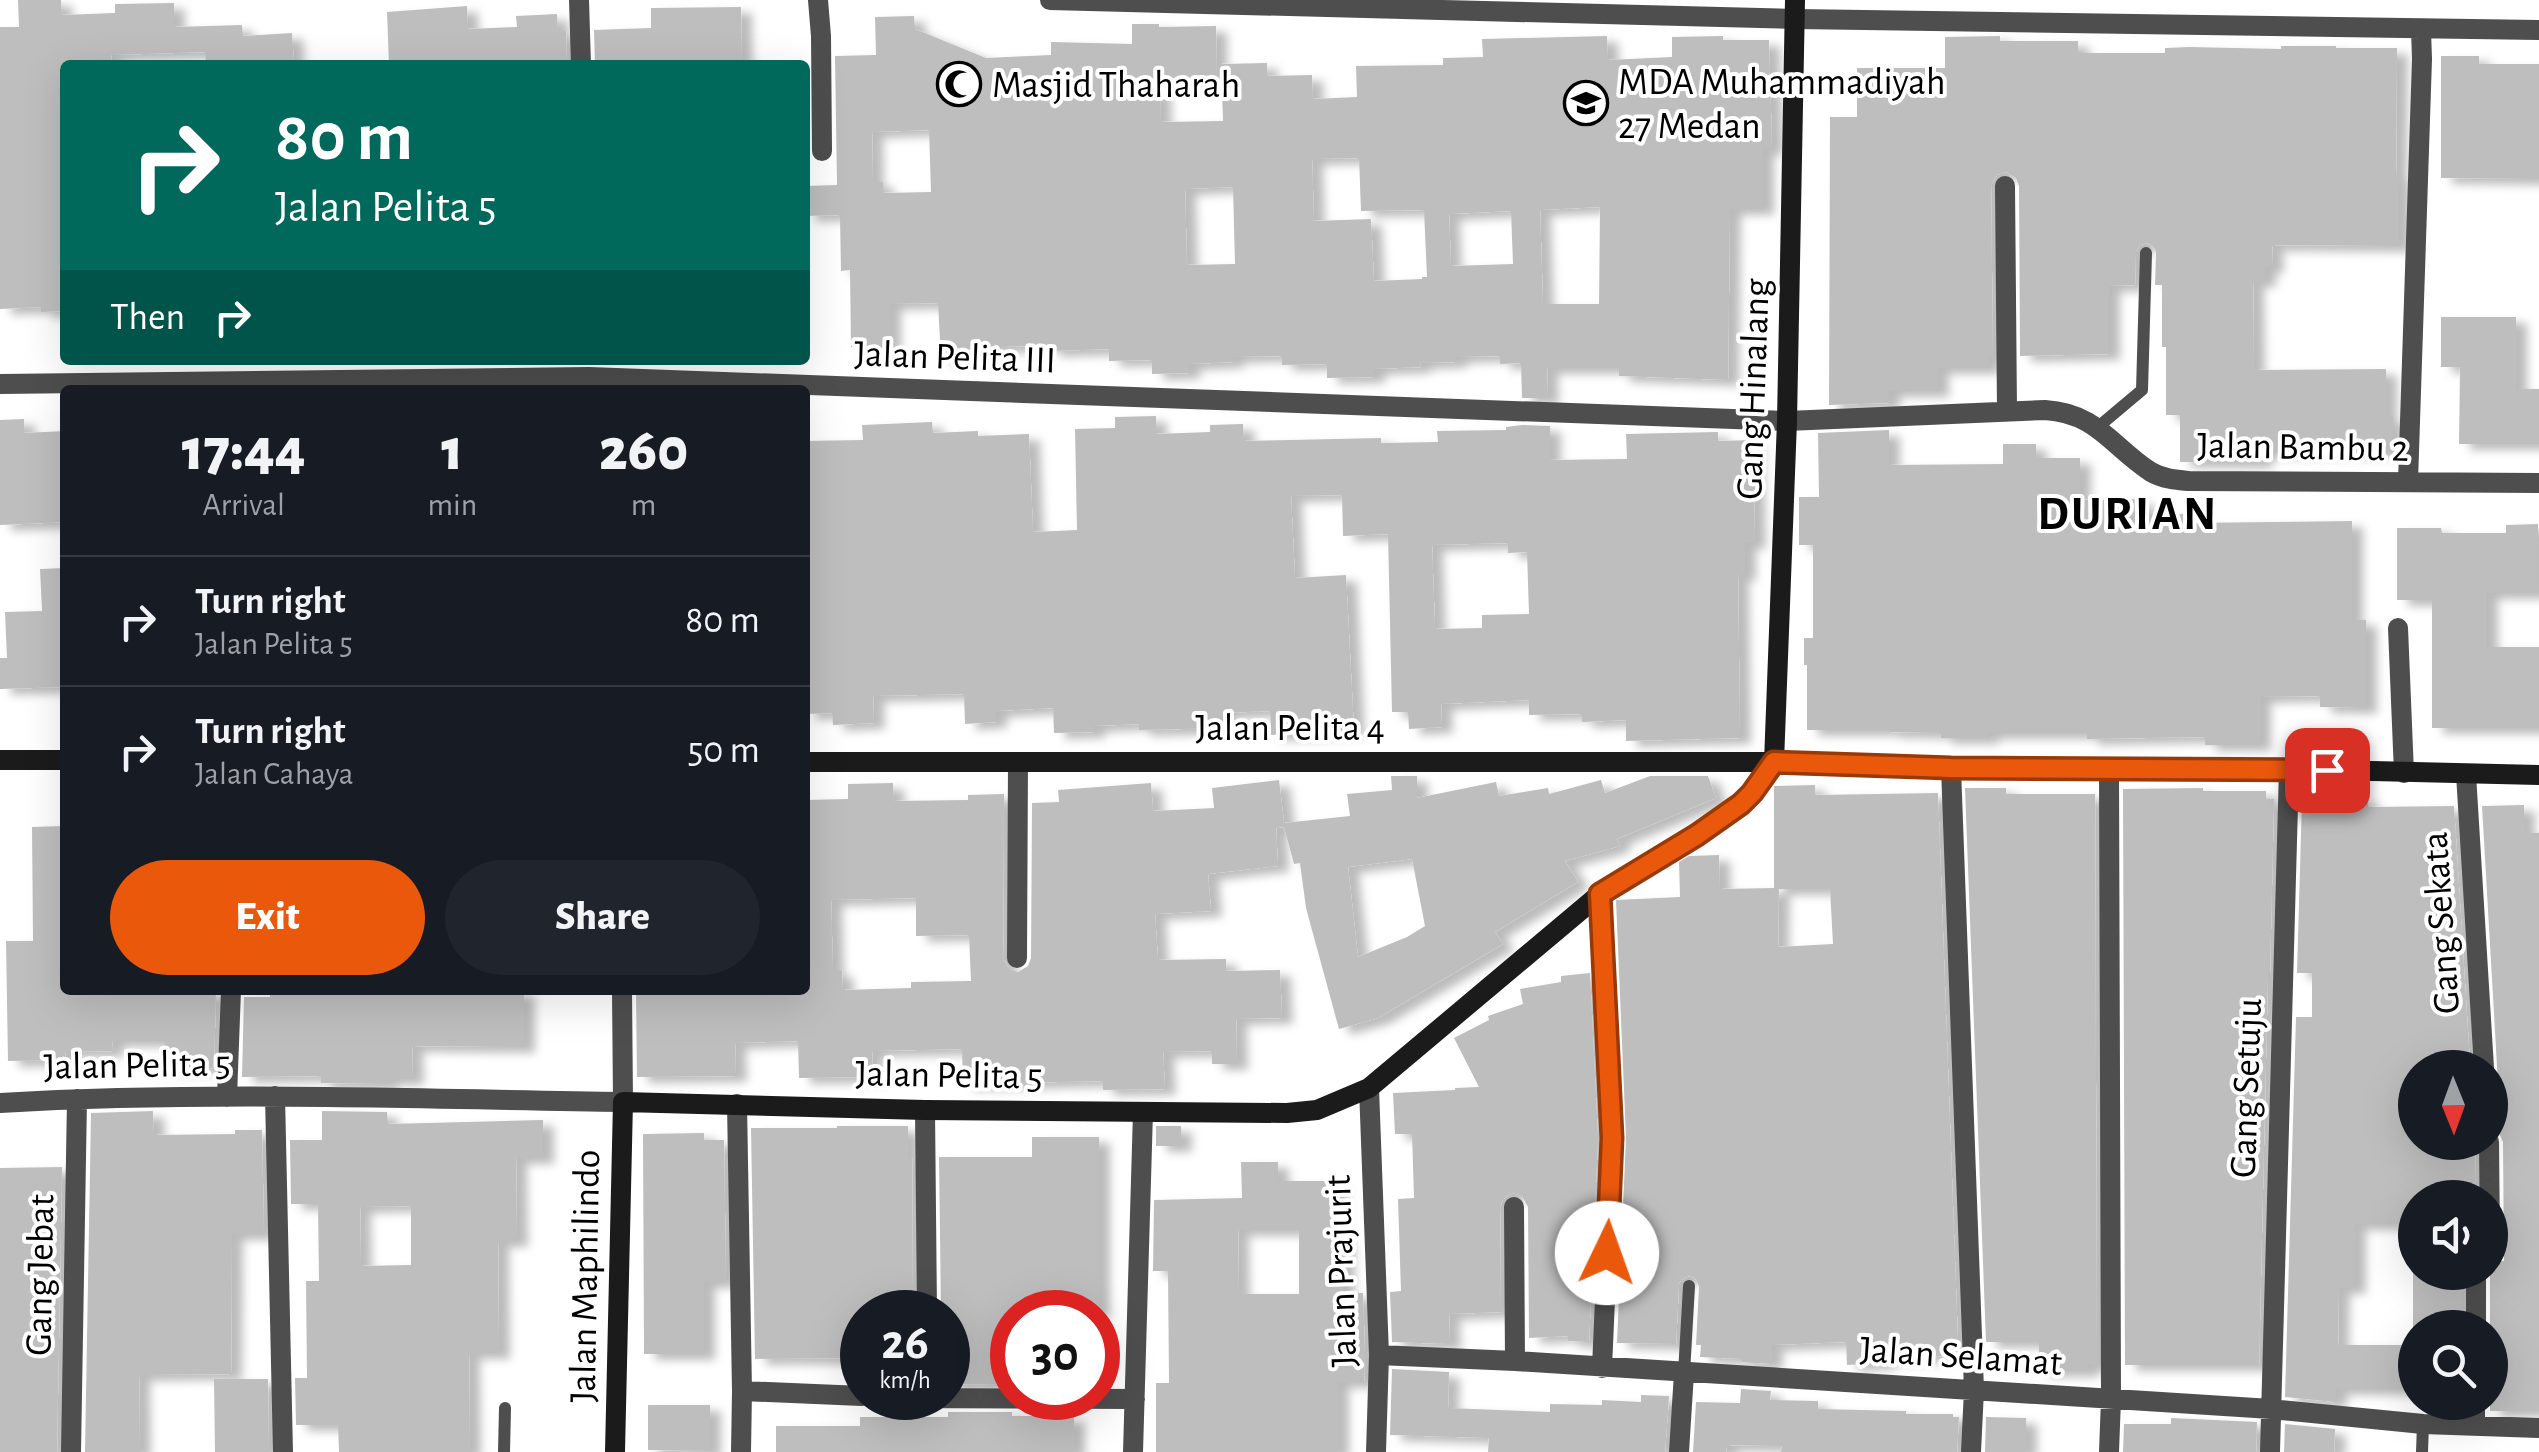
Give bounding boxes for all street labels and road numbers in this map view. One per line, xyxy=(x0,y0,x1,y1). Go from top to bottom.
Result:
street label: Gang Hinalang xyxy=(1731,277,1777,500)
street label: Jalan Pelita III xyxy=(853,335,1056,381)
street label: Jalan Bambu 2 xyxy=(2197,427,2409,469)
street label: Jalan Pelita 4 xyxy=(1195,710,1385,748)
street label: Gang Sekata xyxy=(2417,831,2467,1015)
street label: Gang Setuju xyxy=(2225,998,2269,1178)
street label: Jalan Pelita 5 xyxy=(43,1045,231,1087)
street label: Jalan Pelita 5 xyxy=(855,1055,1043,1097)
street label: Jalan Maphilindo xyxy=(565,1149,607,1403)
street label: Jalan Prajurit xyxy=(1320,1174,1364,1368)
street label: Gang Jebat xyxy=(21,1194,61,1356)
street label: Jalan Selamat xyxy=(1859,1331,2063,1383)

